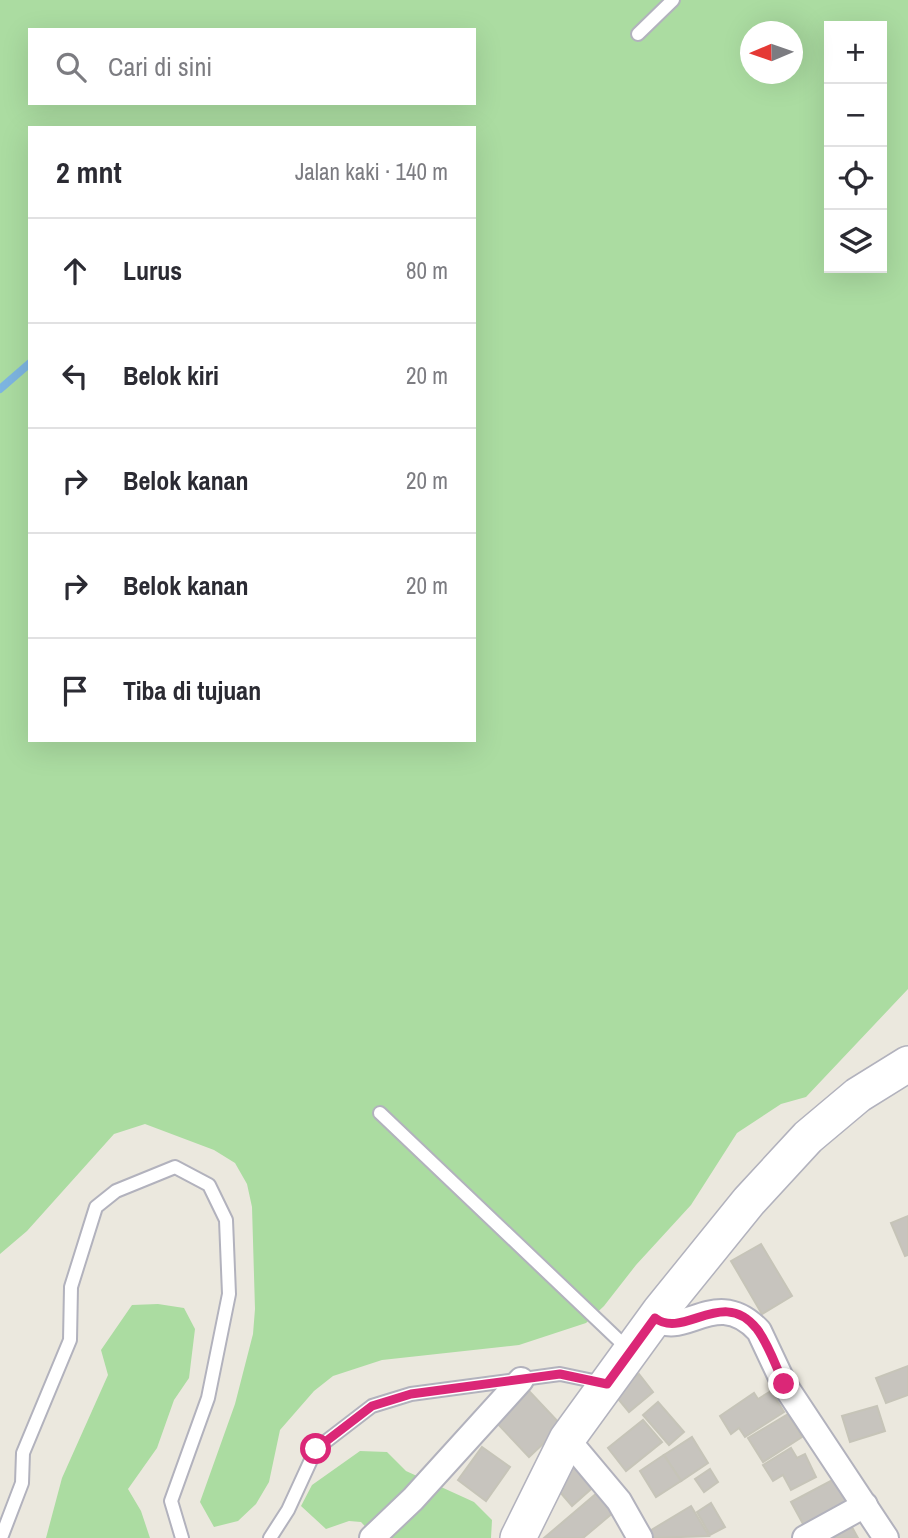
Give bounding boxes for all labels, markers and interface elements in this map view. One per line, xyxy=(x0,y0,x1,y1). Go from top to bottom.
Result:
north arrow xyxy=(740,21,803,84)
map controls xyxy=(824,21,887,273)
button: + xyxy=(824,21,887,84)
search box xyxy=(28,28,476,105)
icon: search xyxy=(52,48,90,86)
text: Cari di sini xyxy=(108,49,212,84)
button: − xyxy=(824,84,887,147)
button: locate xyxy=(824,147,887,210)
text: 2 mnt xyxy=(56,152,122,192)
text: Jalan kaki · 140 m xyxy=(295,156,448,187)
button: layers xyxy=(824,210,887,273)
icon: ahead xyxy=(56,252,94,290)
text: Lurus xyxy=(123,253,182,288)
text: 80 m xyxy=(406,255,448,286)
icon: left xyxy=(56,357,94,395)
text: Belok kiri xyxy=(123,358,219,393)
text: 20 m xyxy=(406,360,448,391)
icon: right xyxy=(56,462,94,500)
text: Belok kanan xyxy=(123,463,249,498)
text: 20 m xyxy=(406,465,448,496)
icon: right xyxy=(56,567,94,605)
text: Belok kanan xyxy=(123,568,249,603)
text: 20 m xyxy=(406,570,448,601)
icon: arrive xyxy=(56,672,94,710)
text: Tiba di tujuan xyxy=(123,673,261,708)
route end xyxy=(768,1368,799,1399)
route start xyxy=(300,1433,331,1464)

